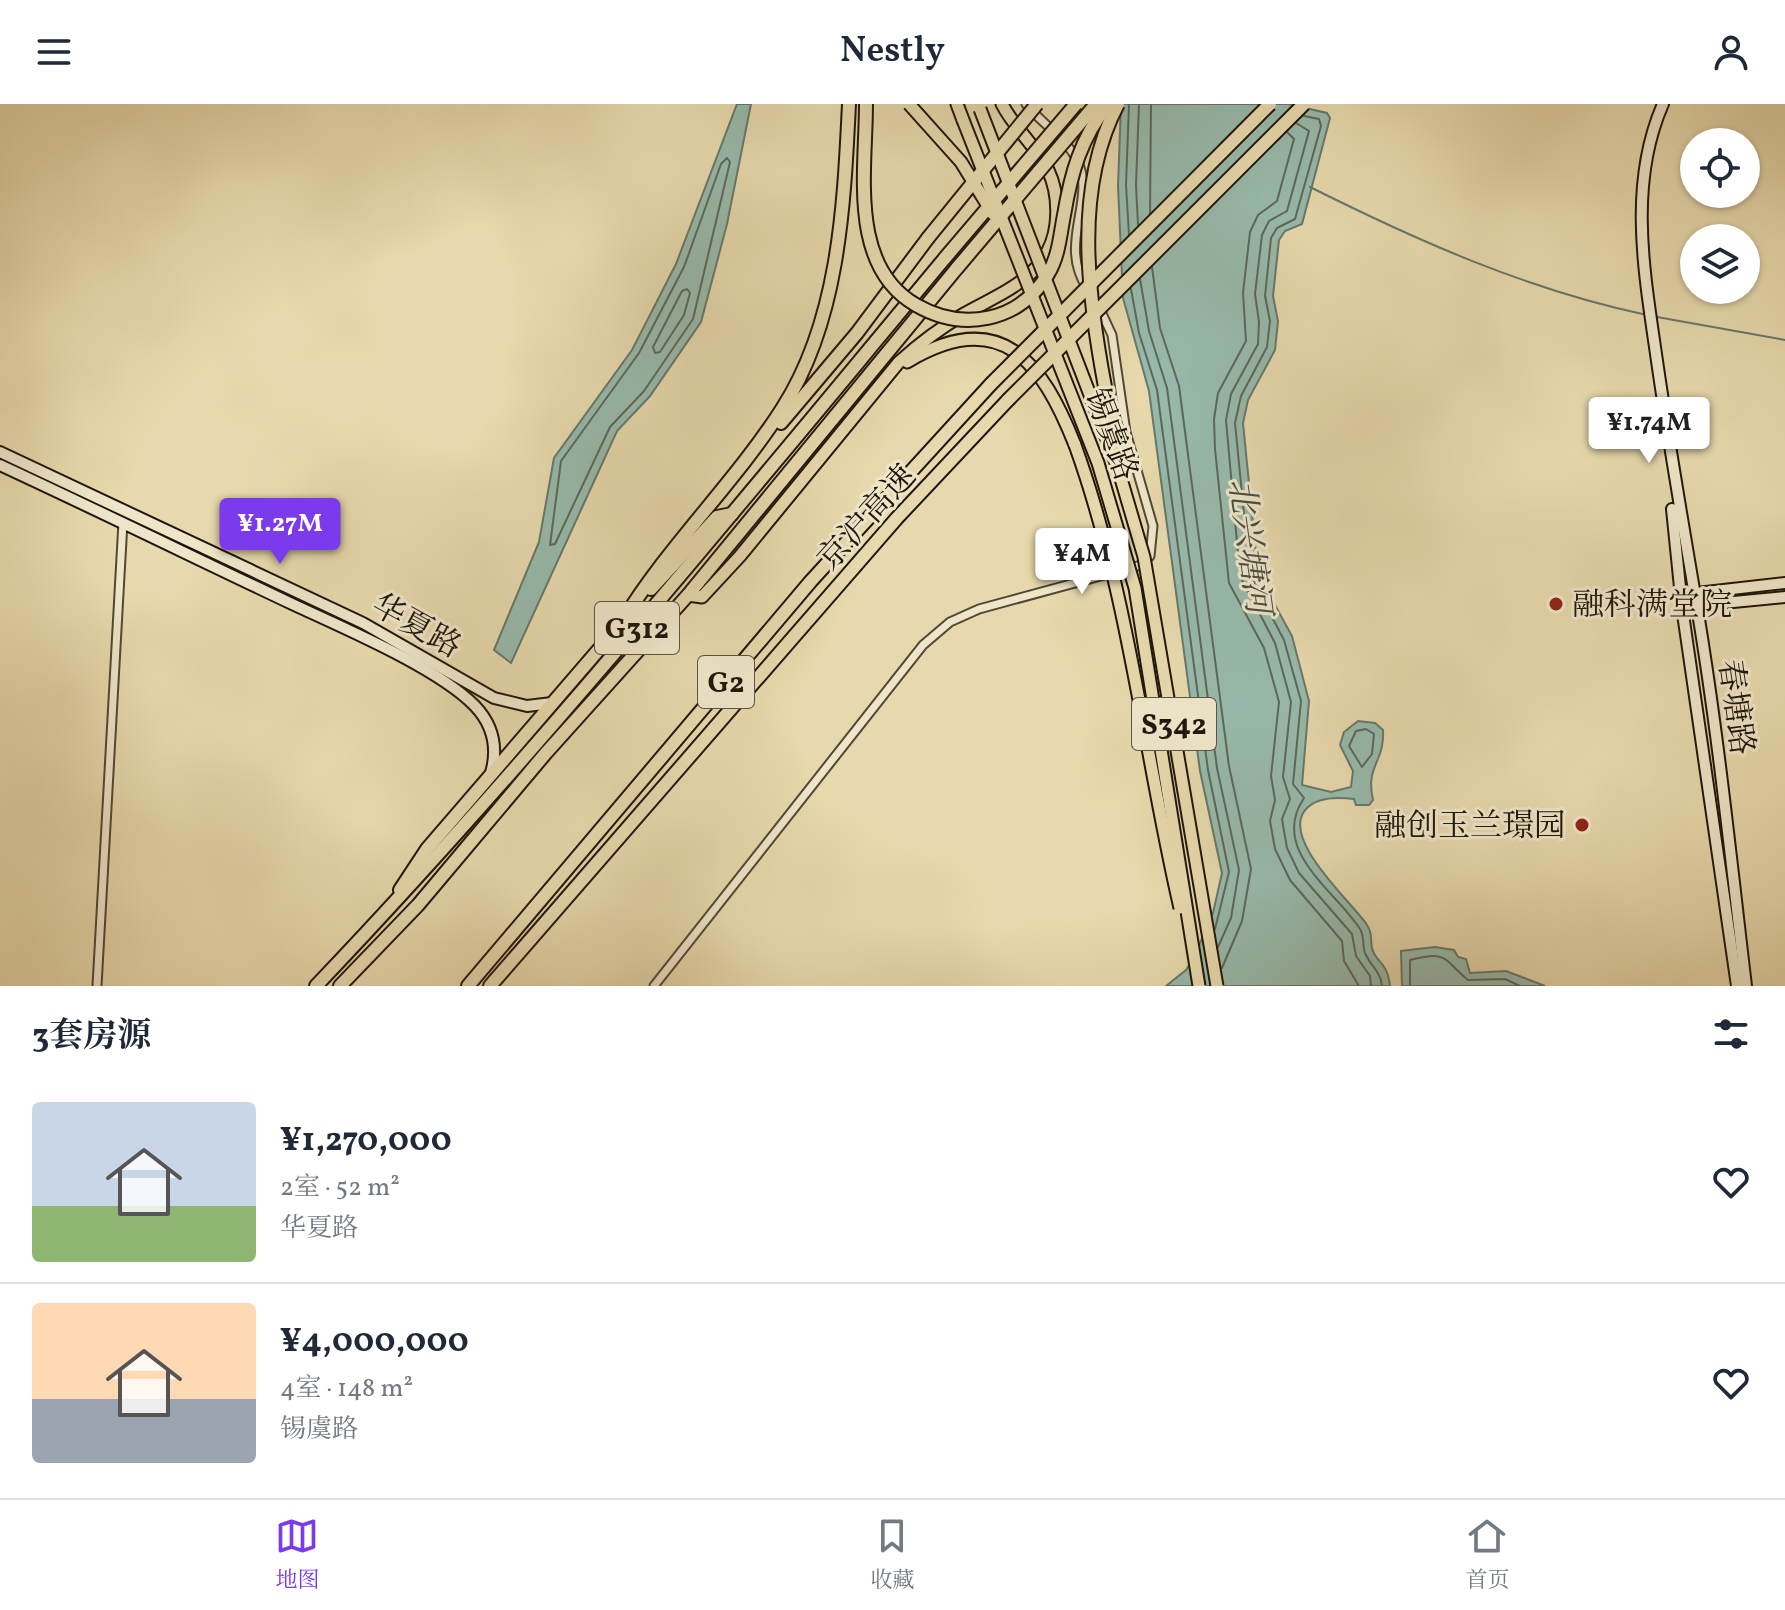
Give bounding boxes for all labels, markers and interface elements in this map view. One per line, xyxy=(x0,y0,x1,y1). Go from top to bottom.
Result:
text: Nestly xyxy=(840,27,945,77)
icon: menu xyxy=(32,30,76,74)
icon: person xyxy=(1709,30,1753,74)
map controls xyxy=(1680,128,1760,304)
button: locate xyxy=(1680,128,1760,208)
button: layers xyxy=(1680,224,1760,304)
street label: 锡虞路 xyxy=(1072,382,1146,488)
pin: ¥1.74M xyxy=(1584,397,1714,465)
text: ¥1.74M xyxy=(1607,405,1691,441)
street label: 京沪高速 xyxy=(809,457,927,581)
water label: 北兴塘河 xyxy=(1215,476,1281,623)
pin: ¥1.27M xyxy=(215,498,345,566)
text: ¥1.27M xyxy=(237,506,323,542)
pin: ¥4M xyxy=(1043,528,1121,596)
text: ¥4M xyxy=(1053,536,1111,572)
street label: 华夏路 xyxy=(363,585,468,670)
place label: 融科满堂院 xyxy=(1572,585,1732,629)
marker: 融科满堂院 xyxy=(1547,595,1565,613)
road number: G312 xyxy=(595,602,679,654)
road number: G2 xyxy=(698,656,754,708)
street label: 春塘路 xyxy=(1706,657,1762,758)
road number: S342 xyxy=(1132,698,1216,750)
place label: 融创玉兰璟园 xyxy=(1374,806,1566,850)
marker: 融创玉兰璟园 xyxy=(1573,816,1591,834)
icon: filters xyxy=(1709,1012,1753,1056)
text: 3套房源 xyxy=(32,1014,151,1061)
text: ¥1,270,000 xyxy=(280,1118,452,1165)
icon: home xyxy=(96,1134,192,1230)
icon: heart xyxy=(1709,1160,1753,1204)
text: 2室 · 52 m² xyxy=(280,1170,400,1206)
text: 华夏路 xyxy=(280,1211,358,1247)
text: ¥4,000,000 xyxy=(280,1319,469,1366)
icon: home xyxy=(96,1335,192,1431)
icon: heart xyxy=(1709,1361,1753,1405)
text: 4室 · 148 m² xyxy=(280,1371,413,1407)
text: 锡虞路 xyxy=(280,1412,358,1448)
tab: 地图 xyxy=(275,1514,320,1597)
tab: 收藏 xyxy=(870,1514,915,1597)
tab: 首页 xyxy=(1465,1514,1510,1597)

